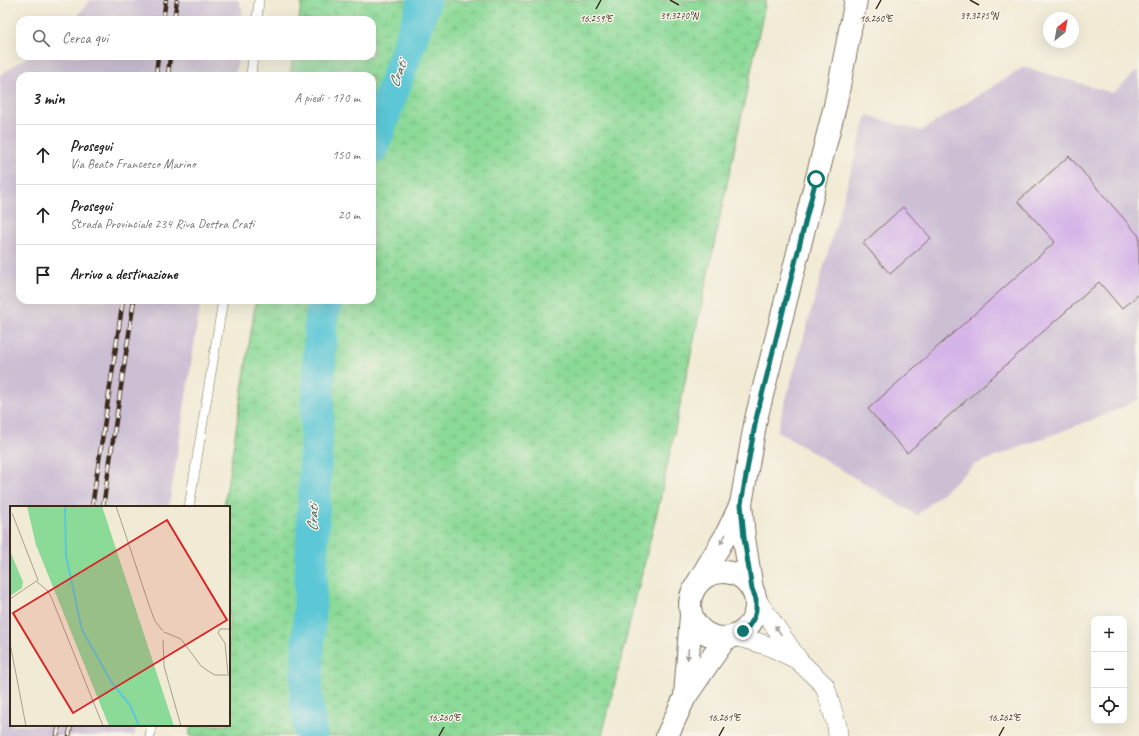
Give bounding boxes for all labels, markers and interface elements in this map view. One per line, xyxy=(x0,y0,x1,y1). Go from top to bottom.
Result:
text: 39.3270°N xyxy=(660,9,700,22)
text: 39.3275°N xyxy=(960,9,1000,22)
text: 16.259°E xyxy=(580,12,614,25)
text: 16.260°E xyxy=(860,12,894,25)
north arrow xyxy=(1043,12,1079,48)
search box xyxy=(16,16,376,60)
icon: search xyxy=(30,27,52,49)
text: Cerca qui xyxy=(62,29,108,48)
water label: Crati xyxy=(385,54,413,90)
text: 3 min xyxy=(32,88,65,109)
text: A piedi · 170 m xyxy=(295,90,360,106)
text: Prosegui xyxy=(70,137,112,156)
icon: ahead xyxy=(32,144,54,166)
text: 150 m xyxy=(332,147,360,163)
text: Via Beato Francesco Marino xyxy=(70,156,196,172)
route start xyxy=(807,170,825,188)
text: Prosegui xyxy=(70,197,112,216)
icon: ahead xyxy=(32,204,54,226)
text: 20 m xyxy=(338,207,360,223)
text: Strada Provinciale 234 Riva Destra Crati xyxy=(70,216,254,232)
icon: arrive xyxy=(32,264,54,286)
text: Arrivo a destinazione xyxy=(70,265,178,284)
water label: Crati xyxy=(303,500,323,532)
inset map xyxy=(10,506,230,726)
one-way arrow xyxy=(720,533,727,545)
map controls xyxy=(1091,616,1127,724)
button: + xyxy=(1091,616,1127,652)
route end xyxy=(734,622,752,640)
one-way arrow xyxy=(774,625,782,635)
one-way arrow xyxy=(685,648,692,660)
button: − xyxy=(1091,652,1127,688)
button: locate xyxy=(1091,688,1127,724)
text: 16.260°E xyxy=(428,711,462,724)
text: 16.261°E xyxy=(708,711,742,724)
text: 16.262°E xyxy=(988,711,1022,724)

